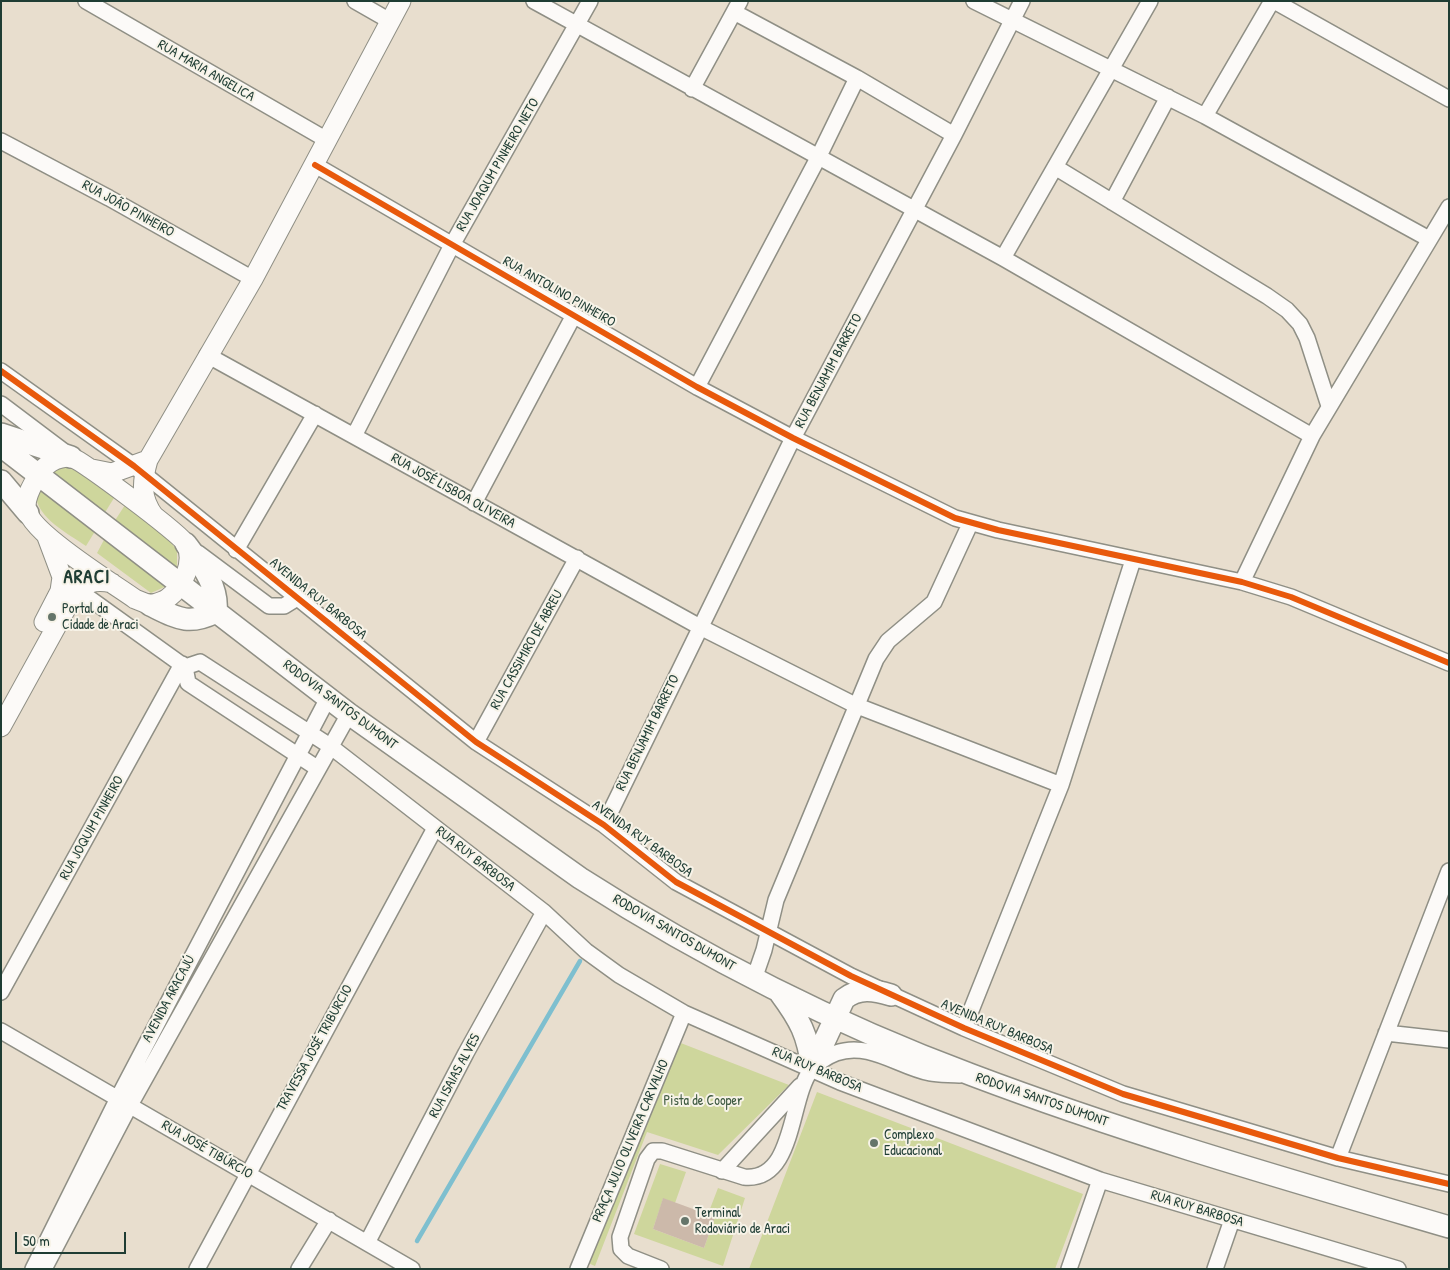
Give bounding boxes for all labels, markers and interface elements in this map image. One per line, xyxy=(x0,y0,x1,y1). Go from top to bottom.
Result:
street label: RUA MARIA ANGELICA xyxy=(155,36,257,106)
street label: RUA JOAQUM PINHEIRO NETO xyxy=(453,95,543,235)
street label: RUA JOÃO PINHEIRO xyxy=(79,177,177,241)
street label: RUA ANTOLINO PINHEIRO xyxy=(500,253,618,331)
street label: RUA BENJAMIM BARRETO xyxy=(792,311,866,431)
street label: RUA JOSÉ LISBOA OLIVEIRA xyxy=(388,450,518,532)
street label: AVENIDA RUY BARBOSA xyxy=(266,555,370,643)
district label: ARACI xyxy=(63,567,111,589)
street label: RUA CASSIMIRO DE ABREU xyxy=(487,587,567,713)
place label: Portal da Cidade de Araci xyxy=(62,601,139,634)
marker: Portal da Cidade de Araci xyxy=(46,611,58,623)
street label: RODOVIA SANTOS DUMONT xyxy=(279,656,401,754)
street label: RUA BENJAMIM BARRETO xyxy=(613,672,683,794)
street label: RUA JOQUIM PINHEIRO xyxy=(56,773,128,883)
street label: AVENIDA RUY BARBOSA xyxy=(588,797,696,881)
street label: RUA RUY BARBOSA xyxy=(432,823,518,895)
street label: RODOVIA SANTOS DUMONT xyxy=(610,891,738,975)
street label: AVENIDA ARACAJÚ xyxy=(139,953,199,1045)
street label: TRAVESSA JOSÉ TRIBURCIO xyxy=(273,982,357,1114)
street label: AVENIDA RUY BARBOSA xyxy=(938,996,1056,1058)
street label: RUA ISAIAS ALVES xyxy=(426,1031,484,1121)
street label: RUA RUY BARBOSA xyxy=(770,1044,864,1096)
street label: PRAÇA JULIO OLIVEIRA CARVALHO xyxy=(589,1057,673,1225)
street label: RODOVIA SANTOS DUMONT xyxy=(974,1069,1110,1131)
park label: Pista de Cooper xyxy=(664,1093,742,1109)
street label: RUA JOSÉ TIBÚRCIO xyxy=(158,1117,256,1183)
place label: Complexo Educacional xyxy=(884,1127,942,1160)
marker: Complexo Educacional xyxy=(868,1137,880,1149)
street label: RUA RUY BARBOSA xyxy=(1149,1187,1245,1231)
place label: Terminal Rodoviário de Araci xyxy=(695,1205,790,1238)
marker: Terminal Rodoviário de Araci xyxy=(679,1215,691,1227)
scale bar xyxy=(18,1222,129,1254)
text: 50 m xyxy=(23,1230,50,1251)

